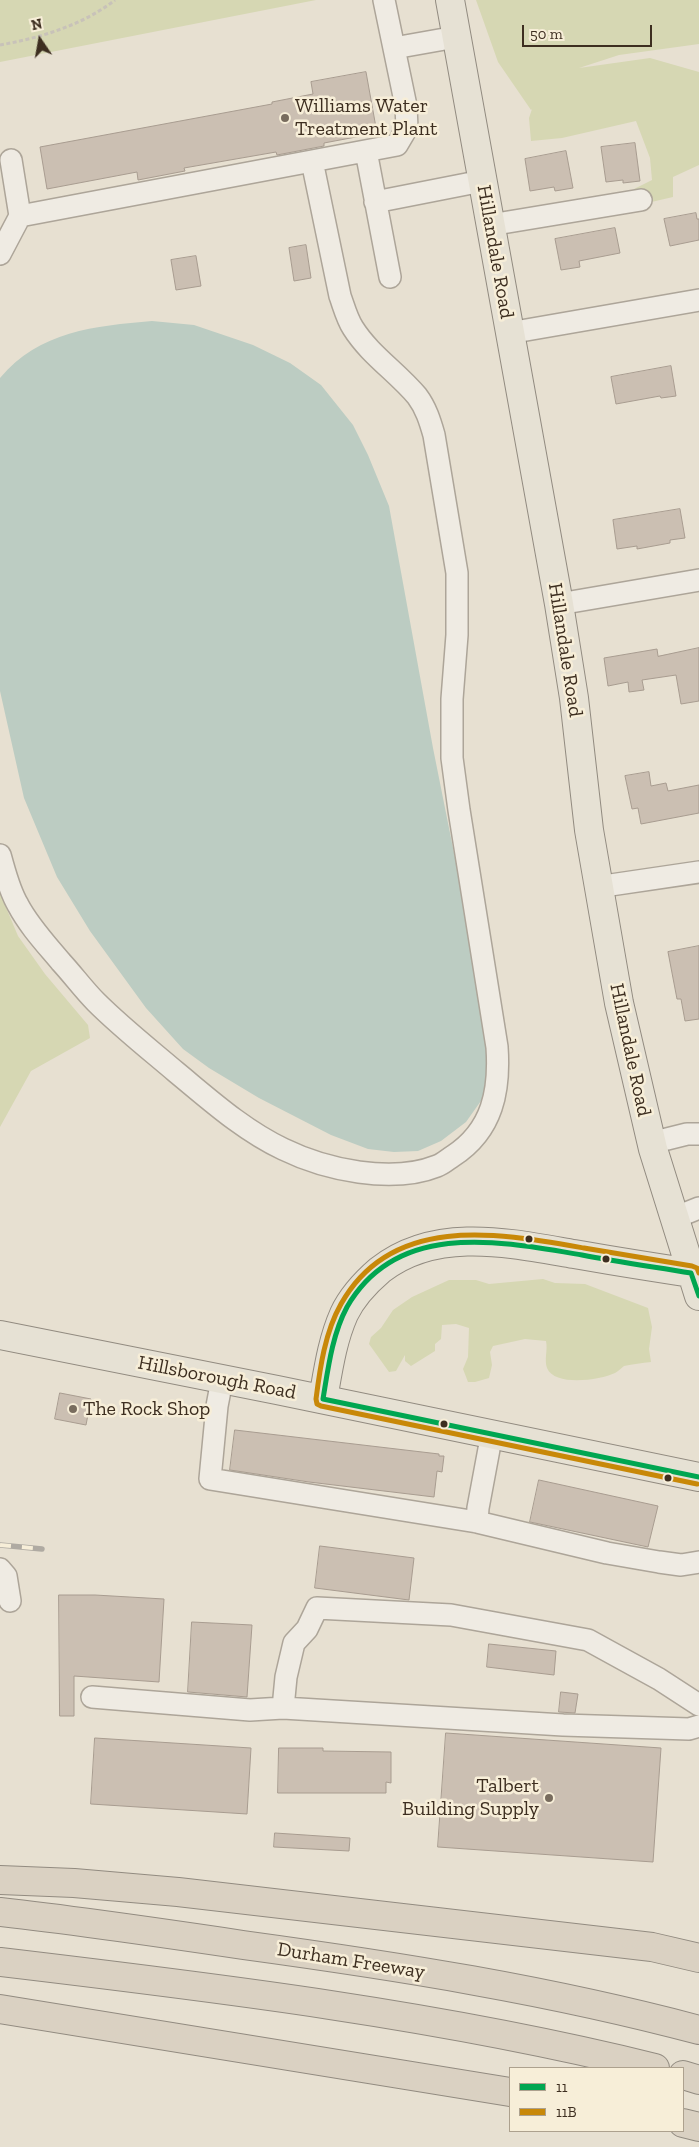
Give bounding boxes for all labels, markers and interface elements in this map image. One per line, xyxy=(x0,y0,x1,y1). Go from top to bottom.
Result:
north arrow xyxy=(15,15,65,65)
text: N xyxy=(30,15,44,34)
scale bar xyxy=(524,15,654,47)
text: 50 m xyxy=(530,25,563,43)
place label: Williams Water Treatment Plant xyxy=(295,94,437,141)
marker: Williams Water Treatment Plant xyxy=(279,112,291,124)
street label: Hillandale Road xyxy=(471,183,519,321)
street label: Hillandale Road xyxy=(543,581,587,719)
street label: Hillandale Road xyxy=(604,981,656,1119)
unlabelled marker xyxy=(524,1234,534,1244)
unlabelled marker xyxy=(601,1254,611,1264)
street label: Hillsborough Road xyxy=(136,1351,298,1405)
place label: The Rock Shop xyxy=(83,1397,210,1421)
marker: The Rock Shop xyxy=(67,1403,79,1415)
unlabelled marker xyxy=(439,1419,449,1429)
unlabelled marker xyxy=(663,1473,673,1483)
place label: Talbert Building Supply xyxy=(402,1774,539,1821)
marker: Talbert Building Supply xyxy=(543,1792,555,1804)
street label: Durham Freeway xyxy=(275,1937,427,1985)
legend xyxy=(509,2067,684,2132)
text: 11 xyxy=(556,2078,568,2096)
text: 11B xyxy=(556,2103,577,2121)

